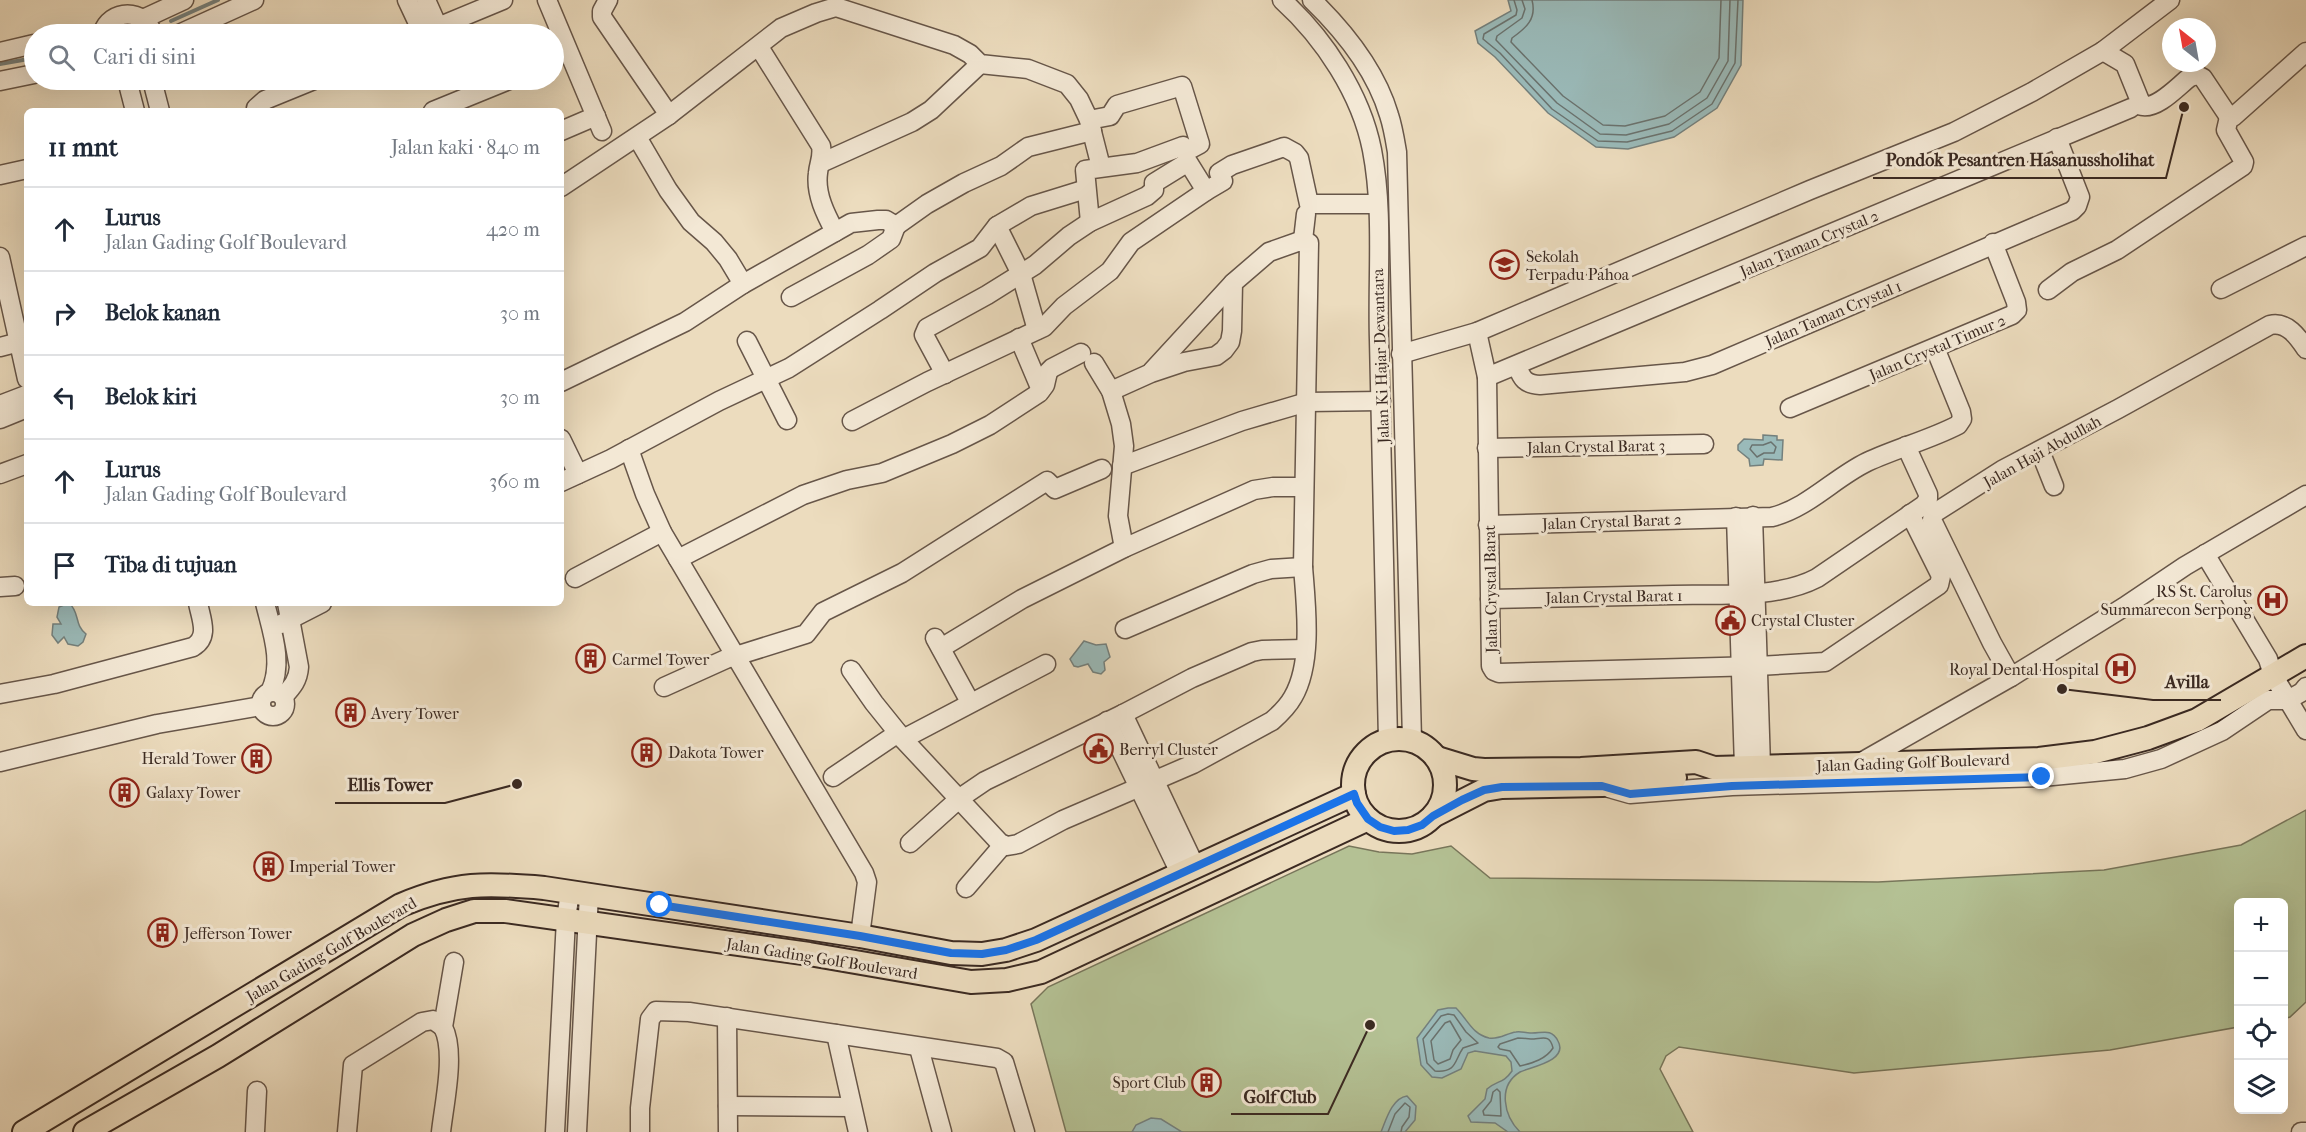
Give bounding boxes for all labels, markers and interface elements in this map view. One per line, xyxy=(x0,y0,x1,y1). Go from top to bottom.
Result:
north arrow xyxy=(2162,18,2216,72)
search box xyxy=(24,24,564,90)
icon: search xyxy=(45,41,78,74)
text: Cari di sini xyxy=(93,44,196,70)
text: 11 mnt xyxy=(48,132,118,163)
text: Jalan kaki · 840 m xyxy=(391,136,540,159)
callout: Pondok Pesantren Hasanussholihat xyxy=(1873,142,2166,178)
text: Pondok Pesantren Hasanussholihat xyxy=(1886,150,2155,171)
text: Lurus xyxy=(105,205,161,231)
street label: Jalan Taman Crystal 2 xyxy=(1735,206,1881,282)
icon: ahead xyxy=(48,213,81,246)
text: 420 m xyxy=(486,218,540,241)
text: Jalan Gading Golf Boulevard xyxy=(105,231,347,254)
place label: Sekolah Terpadu Pahoa xyxy=(1526,247,1630,284)
school or university icon: Sekolah Terpadu Pahoa xyxy=(1489,249,1521,281)
street label: Jalan Ki Hajar Dewantara xyxy=(1368,268,1393,446)
street label: Jalan Taman Crystal 1 xyxy=(1760,276,1904,352)
icon: right xyxy=(48,297,81,330)
text: Belok kanan xyxy=(105,300,220,326)
text: 30 m xyxy=(500,302,540,325)
street label: Jalan Crystal Timur 2 xyxy=(1864,310,2008,386)
icon: left xyxy=(48,381,81,414)
text: Belok kiri xyxy=(105,384,197,410)
text: 30 m xyxy=(500,386,540,409)
street label: Jalan Haji Abdullah xyxy=(1978,411,2104,493)
street label: Jalan Crystal Barat 3 xyxy=(1525,436,1665,457)
text: Lurus xyxy=(105,457,161,483)
icon: ahead xyxy=(48,465,81,498)
text: 360 m xyxy=(489,470,540,493)
text: Jalan Gading Golf Boulevard xyxy=(105,483,347,506)
street label: Jalan Crystal Barat 2 xyxy=(1540,510,1682,534)
street label: Jalan Crystal Barat xyxy=(1480,524,1501,655)
icon: arrive xyxy=(48,549,81,582)
text: Tiba di tujuan xyxy=(105,552,237,578)
place label: RS St. Carolus Summarecon Serpong xyxy=(2100,582,2252,619)
hospital icon: RS St. Carolus Summarecon Serpong xyxy=(2257,584,2289,616)
street label: Jalan Crystal Barat 1 xyxy=(1543,586,1683,607)
public building icon: Crystal Cluster xyxy=(1714,604,1746,636)
place label: Crystal Cluster xyxy=(1751,611,1855,630)
building icon: Carmel Tower xyxy=(575,643,607,675)
place label: Carmel Tower xyxy=(612,650,710,669)
hospital icon: Royal Dental Hospital xyxy=(2104,653,2136,685)
place label: Royal Dental Hospital xyxy=(1949,660,2100,679)
callout: Avilla xyxy=(2153,664,2221,700)
text: Avilla xyxy=(2164,672,2210,693)
building icon: Avery Tower xyxy=(334,697,366,729)
place label: Avery Tower xyxy=(370,704,459,723)
public building icon: Berryl Cluster xyxy=(1082,733,1114,765)
building icon: Dakota Tower xyxy=(631,736,663,768)
place label: Berryl Cluster xyxy=(1119,740,1218,759)
building icon: Herald Tower xyxy=(241,742,273,774)
place label: Dakota Tower xyxy=(668,743,764,762)
place label: Herald Tower xyxy=(142,749,236,768)
street label: Jalan Gading Golf Boulevard xyxy=(1814,750,2010,775)
route end xyxy=(2028,763,2054,789)
callout: Ellis Tower xyxy=(335,767,445,803)
text: Ellis Tower xyxy=(347,775,433,796)
building icon: Galaxy Tower xyxy=(109,776,141,808)
place label: Galaxy Tower xyxy=(146,783,240,802)
building icon: Imperial Tower xyxy=(252,850,284,882)
place label: Imperial Tower xyxy=(289,857,396,876)
route start xyxy=(646,891,672,917)
street label: Jalan Gading Golf Boulevard xyxy=(241,893,420,1007)
map controls xyxy=(2234,898,2288,1114)
button: + xyxy=(2234,898,2288,952)
building icon: Jefferson Tower xyxy=(147,917,179,949)
place label: Jefferson Tower xyxy=(182,924,292,943)
street label: Jalan Gading Golf Boulevard xyxy=(723,934,919,983)
button: − xyxy=(2234,952,2288,1006)
button: locate xyxy=(2234,1006,2288,1060)
button: layers xyxy=(2234,1060,2288,1114)
building icon: Sport Club xyxy=(1191,1066,1223,1098)
place label: Sport Club xyxy=(1113,1073,1186,1092)
callout: Golf Club xyxy=(1231,1078,1328,1114)
text: Golf Club xyxy=(1243,1087,1317,1108)

